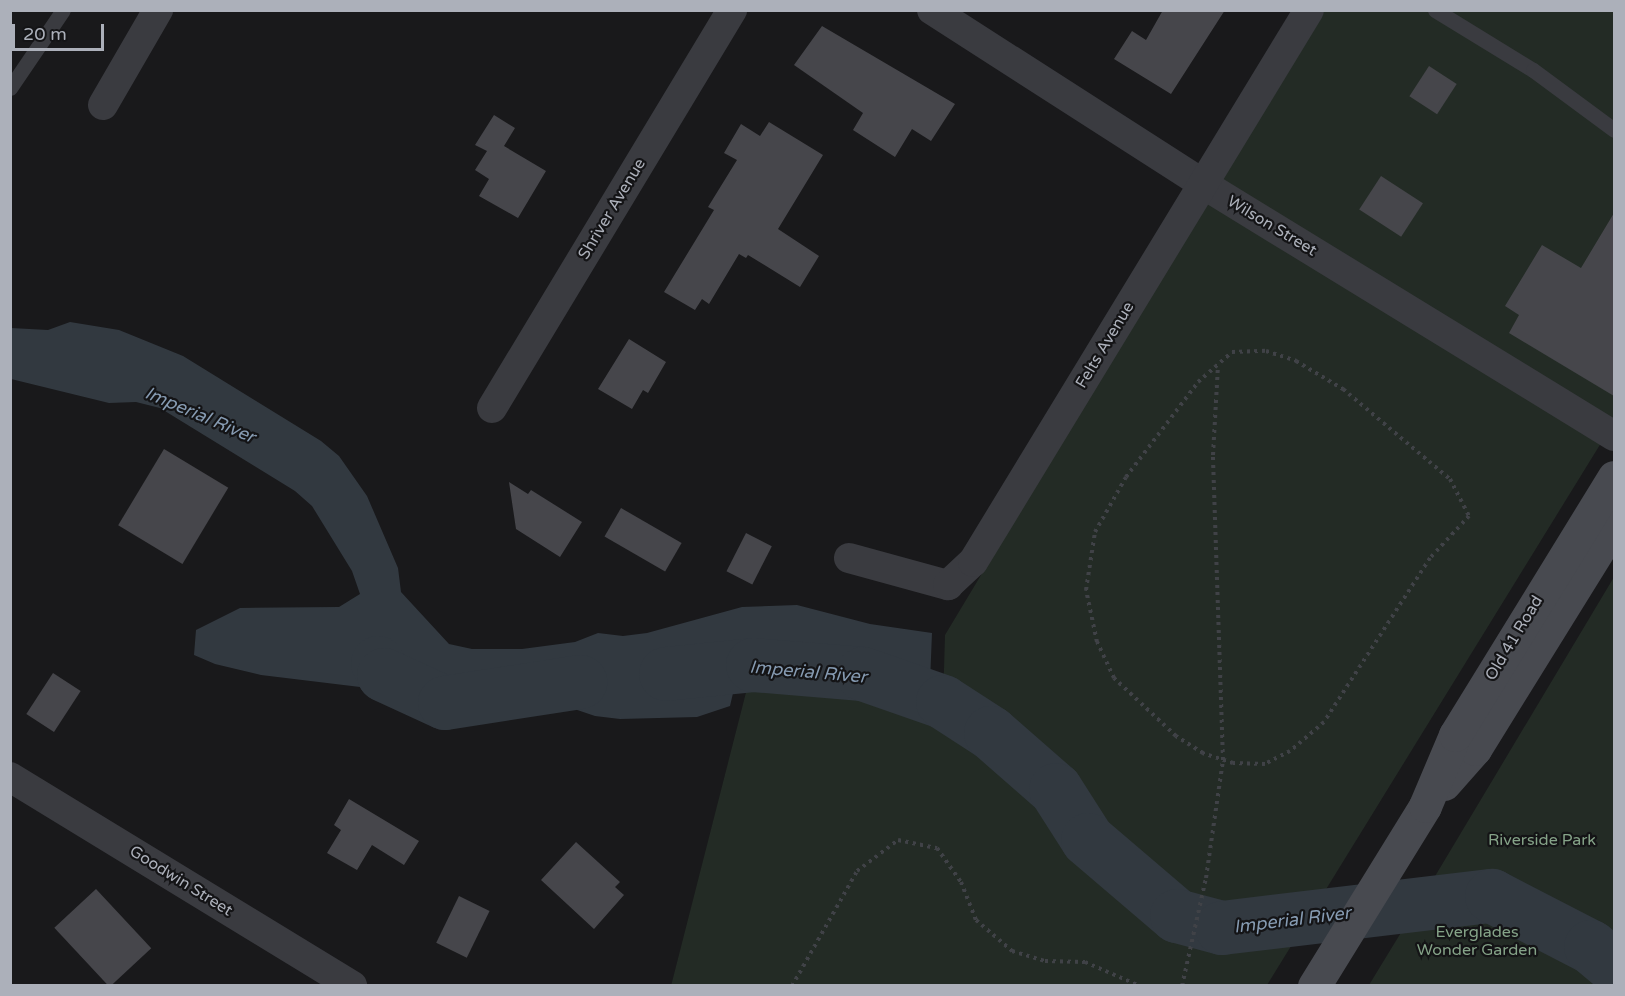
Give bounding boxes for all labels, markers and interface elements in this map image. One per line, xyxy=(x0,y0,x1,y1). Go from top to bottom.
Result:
scale bar xyxy=(15,12,106,50)
text: 20 m xyxy=(23,23,67,45)
street label: Shriver Avenue xyxy=(574,155,650,263)
street label: Wilson Street xyxy=(1224,192,1320,260)
street label: Felts Avenue xyxy=(1072,298,1138,392)
water label: Imperial River xyxy=(142,382,258,448)
street label: Old 41 Road xyxy=(1481,592,1547,684)
water label: Imperial River xyxy=(749,656,867,688)
park label: Riverside Park xyxy=(1488,830,1596,850)
street label: Goodwin Street xyxy=(126,842,236,920)
water label: Imperial River xyxy=(1232,902,1352,938)
park label: Everglades Wonder Garden xyxy=(1417,922,1537,960)

